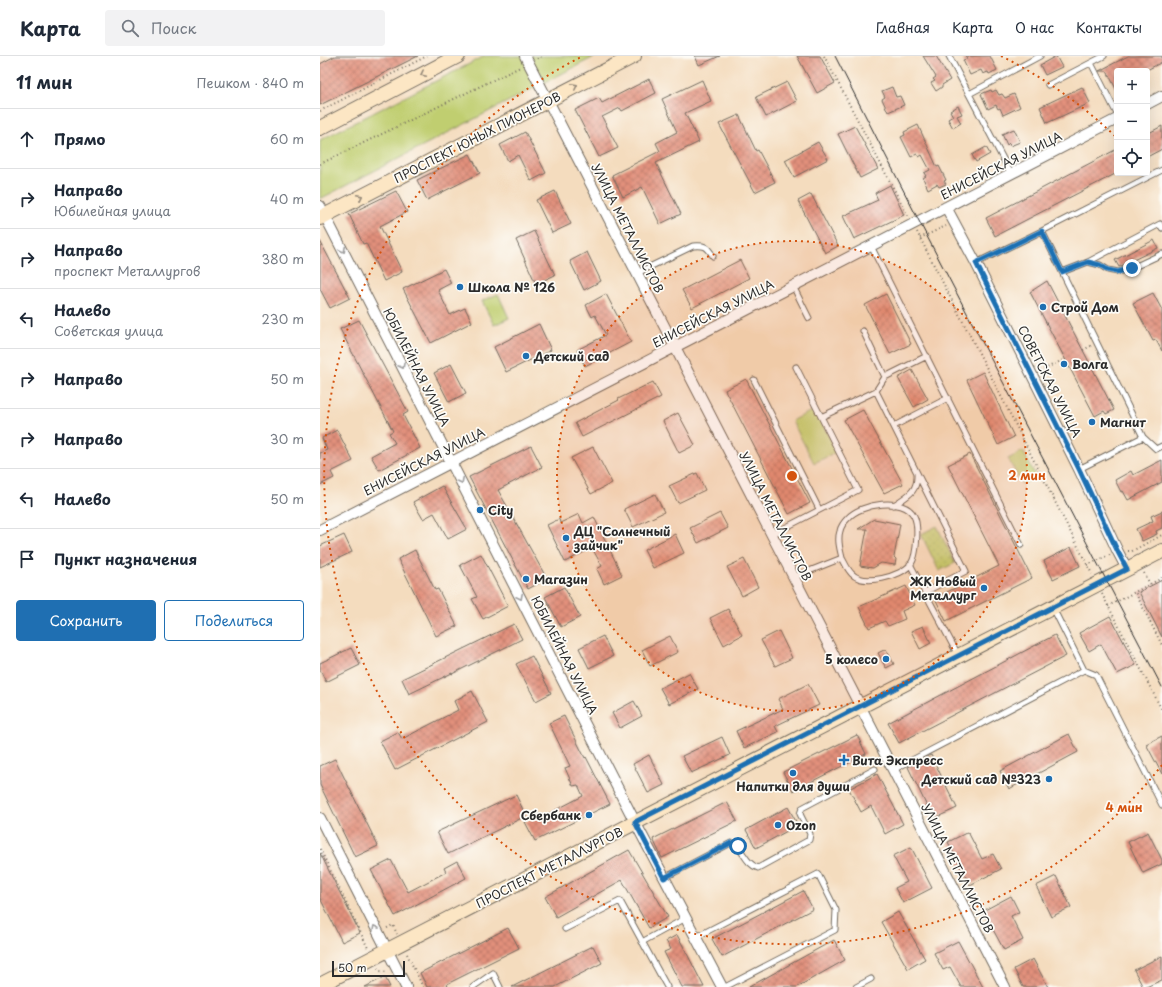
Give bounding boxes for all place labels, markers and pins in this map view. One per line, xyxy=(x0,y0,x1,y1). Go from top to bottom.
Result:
place label: Школа № 126 xyxy=(468,278,555,296)
marker: Школа № 126 xyxy=(455,282,465,292)
place label: Строй Дом xyxy=(1051,298,1119,316)
marker: Строй Дом xyxy=(1038,302,1048,312)
place label: Детский сад xyxy=(533,347,609,365)
marker: Детский сад xyxy=(521,351,531,361)
place label: Волга xyxy=(1072,355,1108,373)
marker: Волга xyxy=(1059,359,1069,369)
place label: Магнит xyxy=(1100,413,1146,431)
marker: Магнит xyxy=(1087,417,1097,427)
centre of rings xyxy=(785,469,799,483)
place label: City xyxy=(488,501,513,519)
marker: City xyxy=(475,505,485,515)
place label: ДЦ "Солнечный зайчик" xyxy=(573,522,671,554)
marker: ДЦ "Солнечный зайчик" xyxy=(561,533,571,543)
place label: Магазин xyxy=(534,570,588,588)
place label: ЖК Новый Металлург xyxy=(909,572,976,604)
marker: Магазин xyxy=(521,574,531,584)
marker: ЖК Новый Металлург xyxy=(979,583,989,593)
place label: 5 колесо xyxy=(825,650,878,668)
marker: 5 колесо xyxy=(881,654,891,664)
place label: Вита Экспресс xyxy=(852,751,944,769)
marker: Вита Экспресс xyxy=(839,755,849,765)
marker: Напитки для души xyxy=(788,768,798,778)
place label: Детский сад №323 xyxy=(921,770,1041,788)
marker: Детский сад №323 xyxy=(1044,774,1054,784)
place label: Напитки для души xyxy=(736,777,850,795)
place label: Сбербанк xyxy=(521,806,581,824)
marker: Сбербанк xyxy=(584,810,594,820)
place label: Ozon xyxy=(786,816,816,834)
marker: Ozon xyxy=(773,820,783,830)

